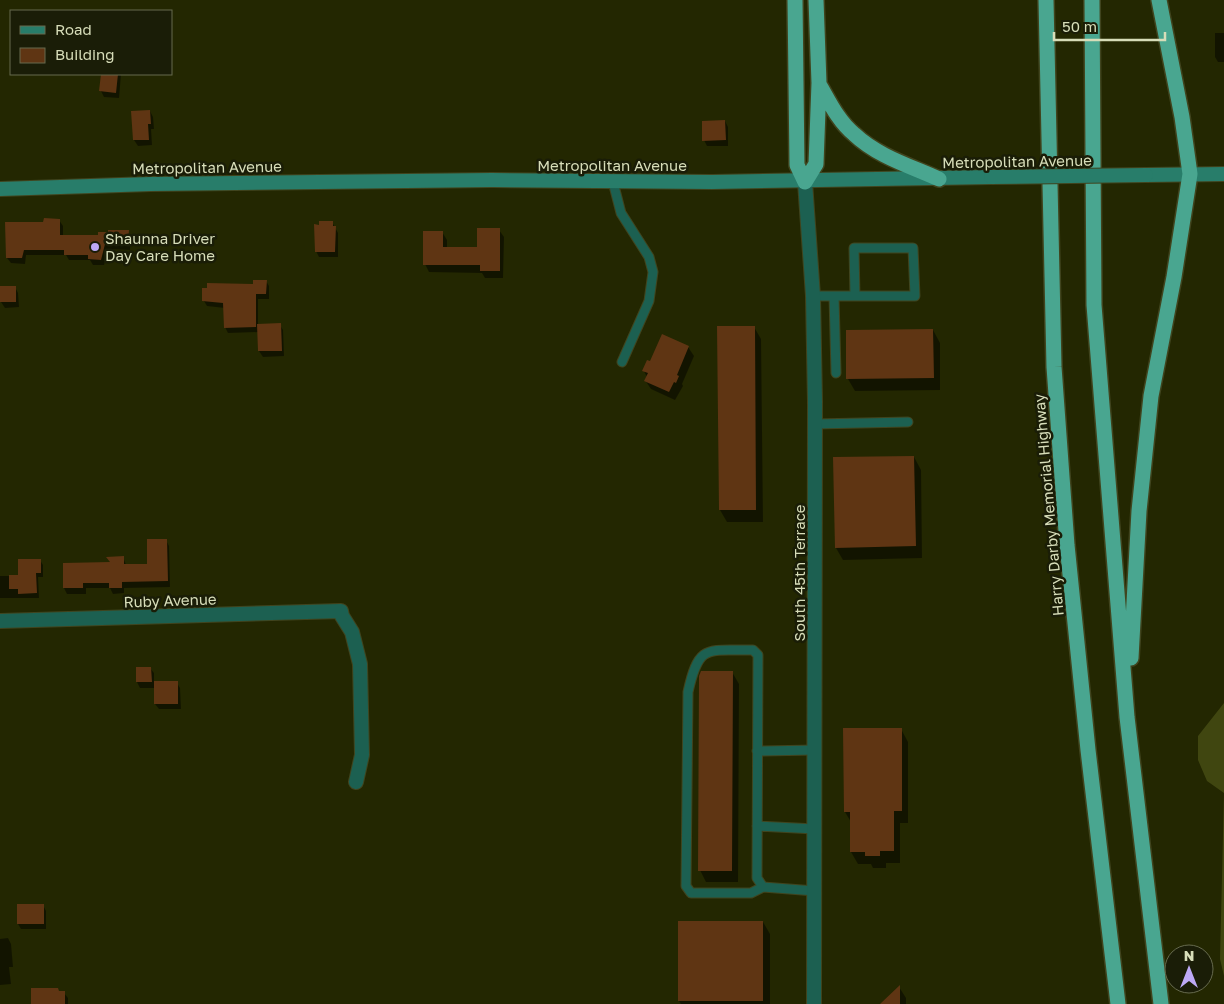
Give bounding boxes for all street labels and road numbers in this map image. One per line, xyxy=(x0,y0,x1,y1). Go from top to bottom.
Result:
street label: Metropolitan Avenue xyxy=(942,151,1092,171)
street label: Metropolitan Avenue xyxy=(537,156,687,174)
street label: Metropolitan Avenue xyxy=(132,157,282,177)
street label: Harry Darby Memorial Highway xyxy=(1029,393,1067,617)
street label: South 45th Terrace xyxy=(790,504,808,642)
street label: Ruby Avenue xyxy=(123,589,217,611)

